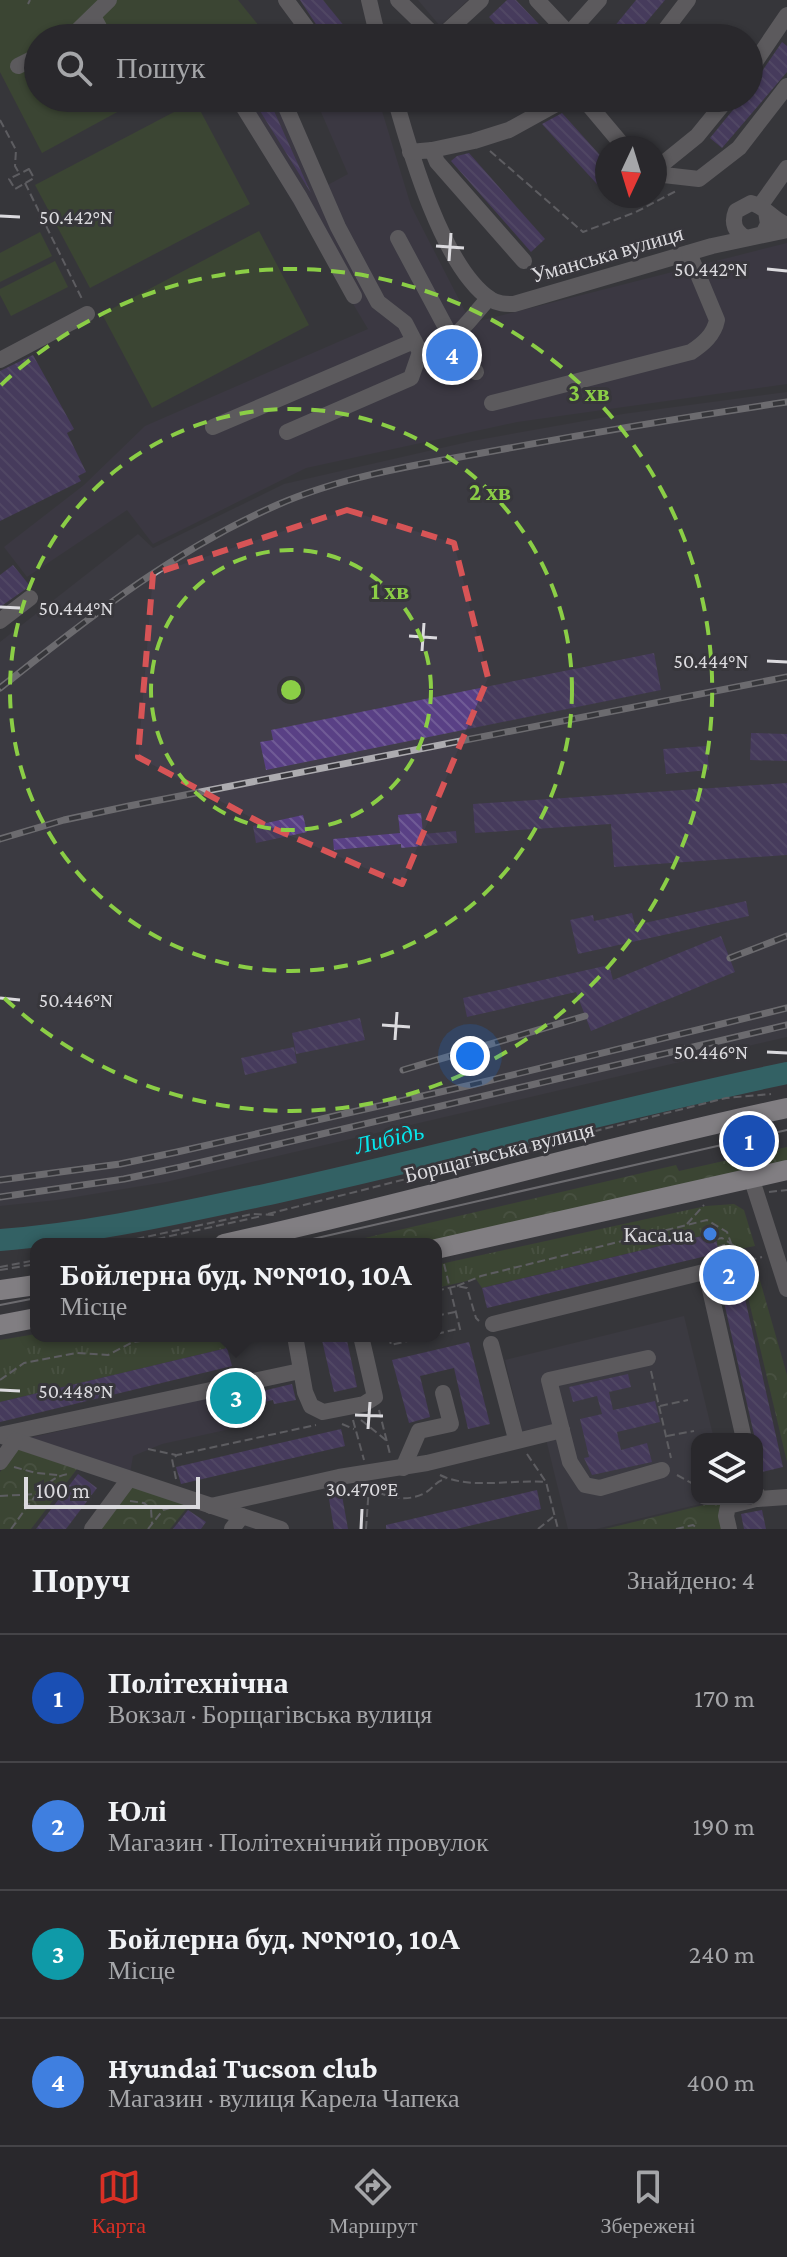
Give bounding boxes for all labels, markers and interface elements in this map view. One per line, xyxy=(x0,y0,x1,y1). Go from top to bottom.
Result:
search box xyxy=(24,24,763,112)
icon: search xyxy=(52,46,96,90)
text: Пошук xyxy=(116,51,205,84)
north arrow xyxy=(595,136,667,208)
text: 50.442°N xyxy=(39,206,113,228)
street label: Уманська вулиця xyxy=(528,220,686,288)
text: 50.442°N xyxy=(674,258,748,280)
pin: 4 xyxy=(426,325,478,385)
text: 3 хв xyxy=(568,379,610,406)
text: 2 хв xyxy=(469,478,511,505)
text: 1 хв xyxy=(371,577,409,604)
text: 50.444°N xyxy=(39,597,114,619)
text: 50.444°N xyxy=(674,650,749,672)
centre of rings xyxy=(277,676,305,704)
text: 50.446°N xyxy=(39,989,113,1011)
your location xyxy=(450,1036,490,1076)
text: 50.446°N xyxy=(674,1041,748,1063)
pin: 1 xyxy=(723,1111,775,1171)
street label: Борщагівська вулиця xyxy=(401,1116,597,1188)
water label: Либідь xyxy=(351,1117,426,1159)
place label: Каса.ua xyxy=(623,1222,694,1247)
marker: Каса.ua xyxy=(701,1225,719,1243)
popup xyxy=(30,1238,442,1342)
pin: 2 xyxy=(703,1245,755,1305)
text: Бойлерна буд. №№10, 10А xyxy=(60,1258,412,1291)
text: Місце xyxy=(60,1292,127,1321)
pin: 3 xyxy=(210,1368,262,1428)
text: 50.448°N xyxy=(38,1380,114,1402)
map controls xyxy=(691,1433,763,1505)
button: layers xyxy=(691,1433,763,1505)
scale bar xyxy=(24,1473,200,1509)
text: 100 m xyxy=(36,1478,90,1503)
text: 30.470°E xyxy=(326,1478,398,1500)
text: Поруч xyxy=(32,1562,130,1599)
text: Знайдено: 4 xyxy=(627,1566,755,1595)
text: Політехнічна xyxy=(108,1666,288,1699)
text: 1 xyxy=(53,1684,63,1713)
text: 170 m xyxy=(694,1684,755,1713)
text: Вокзал · Борщагівська вулиця xyxy=(108,1700,432,1729)
text: Юлі xyxy=(108,1794,167,1827)
text: 2 xyxy=(51,1812,65,1841)
text: 190 m xyxy=(693,1812,755,1841)
text: Магазин · Політехнічний провулок xyxy=(108,1828,489,1857)
text: Бойлерна буд. №№10, 10А xyxy=(108,1922,460,1955)
text: 3 xyxy=(52,1940,64,1969)
text: 240 m xyxy=(689,1940,755,1969)
text: Місце xyxy=(108,1956,175,1985)
text: Hyundai Tucson club xyxy=(108,2051,378,2084)
text: 4 xyxy=(51,2068,65,2097)
text: 400 m xyxy=(687,2068,755,2097)
text: Магазин · вулиця Карела Чапека xyxy=(108,2084,460,2113)
tab: Карта xyxy=(91,2165,146,2239)
tab: Маршрут xyxy=(329,2165,418,2239)
tab: Збережені xyxy=(600,2165,696,2239)

